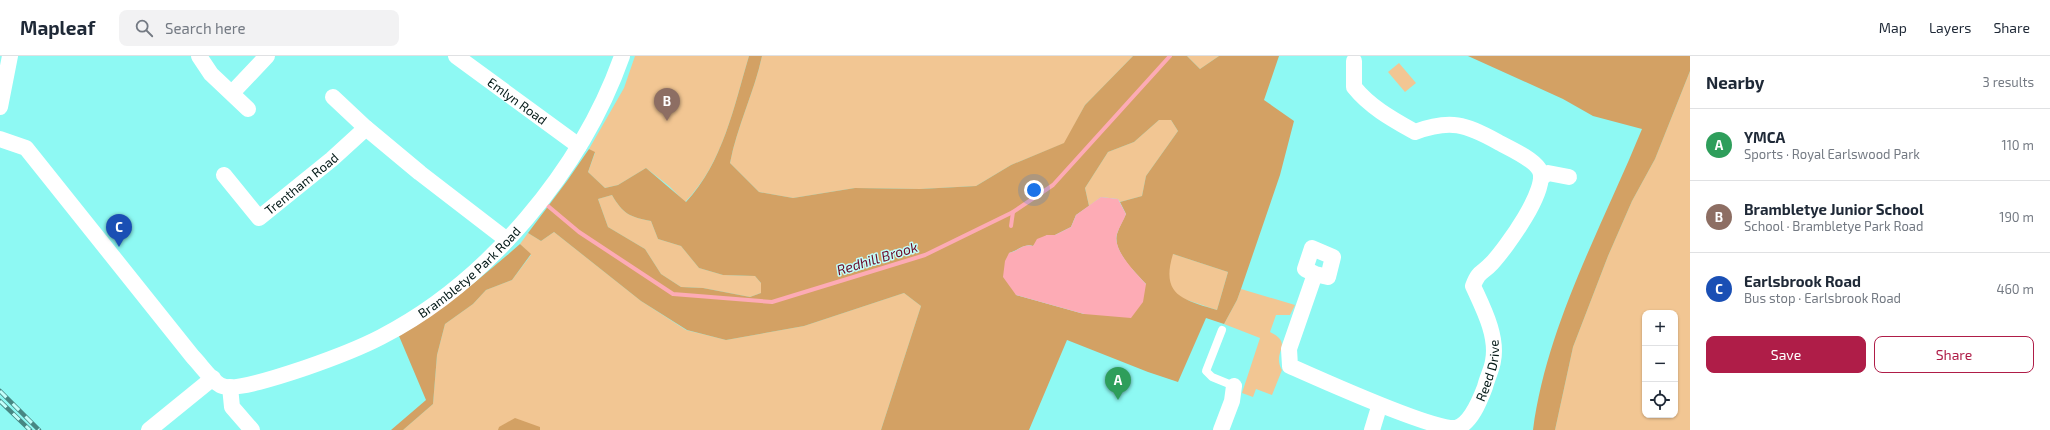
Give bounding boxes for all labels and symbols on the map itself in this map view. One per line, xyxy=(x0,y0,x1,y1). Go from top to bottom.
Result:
street label: Emlyn Road xyxy=(485,74,550,128)
pin: B xyxy=(654,88,680,121)
street label: Trentham Road xyxy=(261,149,342,218)
your location xyxy=(1024,180,1044,200)
pin: C xyxy=(106,214,132,247)
street label: Brambletye Park Road xyxy=(415,223,524,321)
water label: Redhill Brook xyxy=(834,238,920,278)
street label: Reed Drive xyxy=(1472,339,1502,404)
pin: A xyxy=(1105,367,1131,400)

